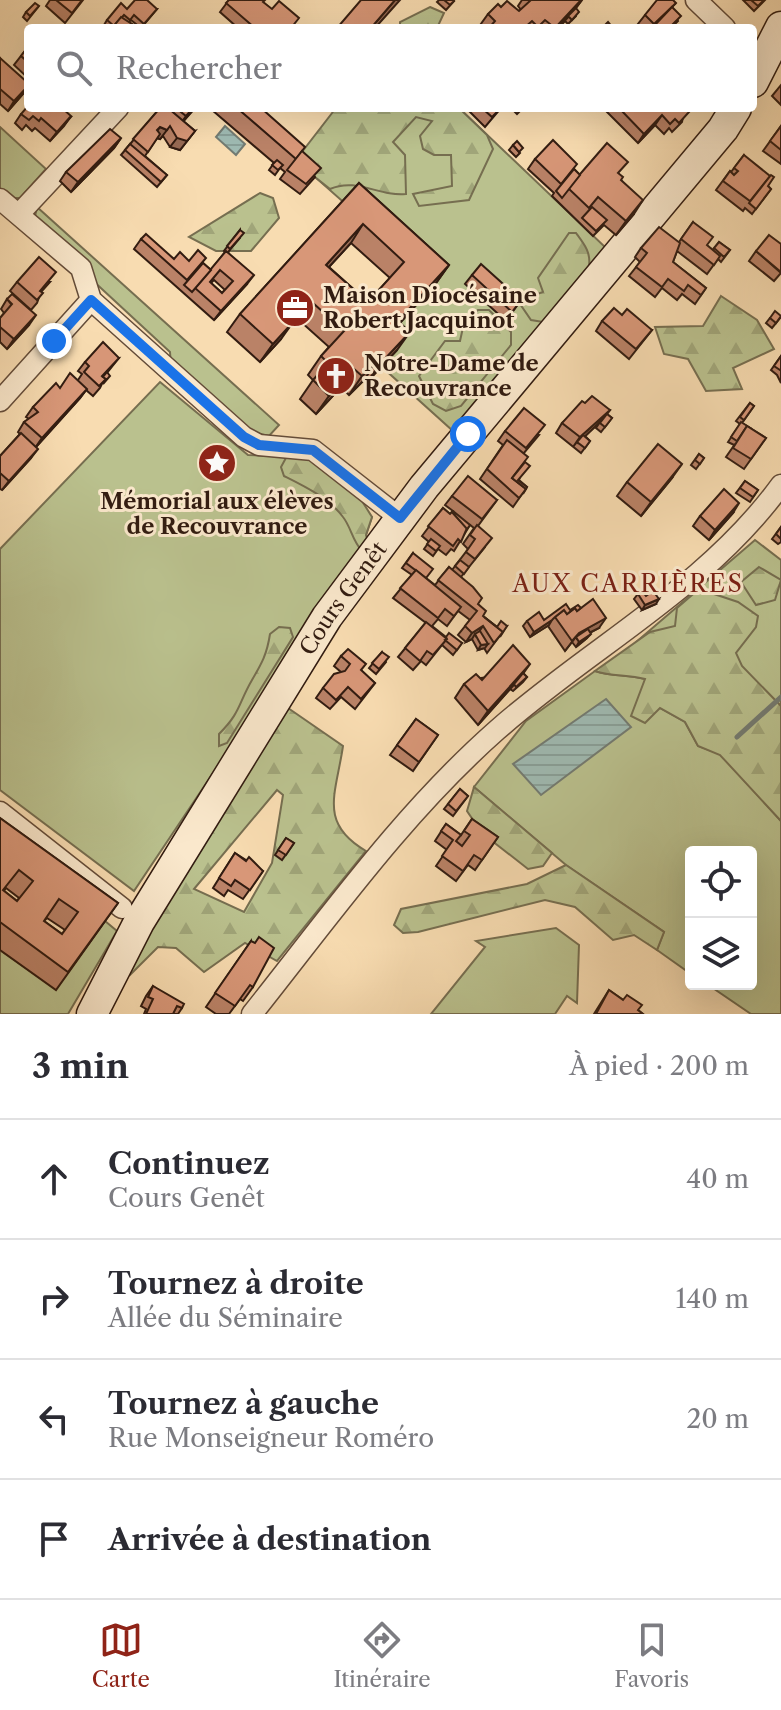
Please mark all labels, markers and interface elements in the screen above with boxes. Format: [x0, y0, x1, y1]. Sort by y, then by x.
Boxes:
search box [24, 24, 757, 112]
icon: search [52, 46, 96, 90]
text: Rechercher [116, 50, 282, 87]
place label: Maison Diocésaine Robert Jacquinot [323, 282, 537, 334]
office icon: Maison Diocésaine Robert Jacquinot [274, 287, 316, 329]
route end [36, 323, 72, 359]
place label: Notre-Dame de Recouvrance [364, 350, 539, 402]
church icon: Notre-Dame de Recouvrance [315, 355, 357, 397]
route start [450, 416, 486, 452]
place icon: Mémorial aux élèves de Recouvrance [196, 442, 238, 484]
place label: Mémorial aux élèves de Recouvrance [100, 488, 334, 540]
street label: Cours Genêt [294, 536, 393, 660]
district label: AUX CARRIÈRES [511, 569, 744, 598]
map controls [685, 846, 757, 990]
button: locate [685, 846, 757, 918]
button: layers [685, 918, 757, 990]
text: 3 min [32, 1045, 129, 1087]
text: À pied · 200 m [569, 1050, 749, 1082]
text: Continuez [108, 1145, 270, 1182]
icon: ahead [32, 1157, 76, 1201]
text: 40 m [686, 1163, 749, 1195]
text: Cours Genêt [108, 1182, 265, 1214]
text: Tournez à droite [108, 1265, 364, 1302]
icon: right [32, 1277, 76, 1321]
text: 140 m [675, 1283, 749, 1315]
text: Allée du Séminaire [108, 1302, 343, 1334]
text: Tournez à gauche [108, 1385, 379, 1422]
icon: left [32, 1397, 76, 1441]
text: 20 m [686, 1403, 749, 1435]
text: Rue Monseigneur Roméro [108, 1422, 434, 1454]
icon: arrive [32, 1517, 76, 1561]
text: Arrivée à destination [108, 1521, 431, 1558]
tab: Carte [92, 1618, 150, 1693]
tab: Itinéraire [333, 1618, 431, 1693]
tab: Favoris [614, 1618, 689, 1693]

